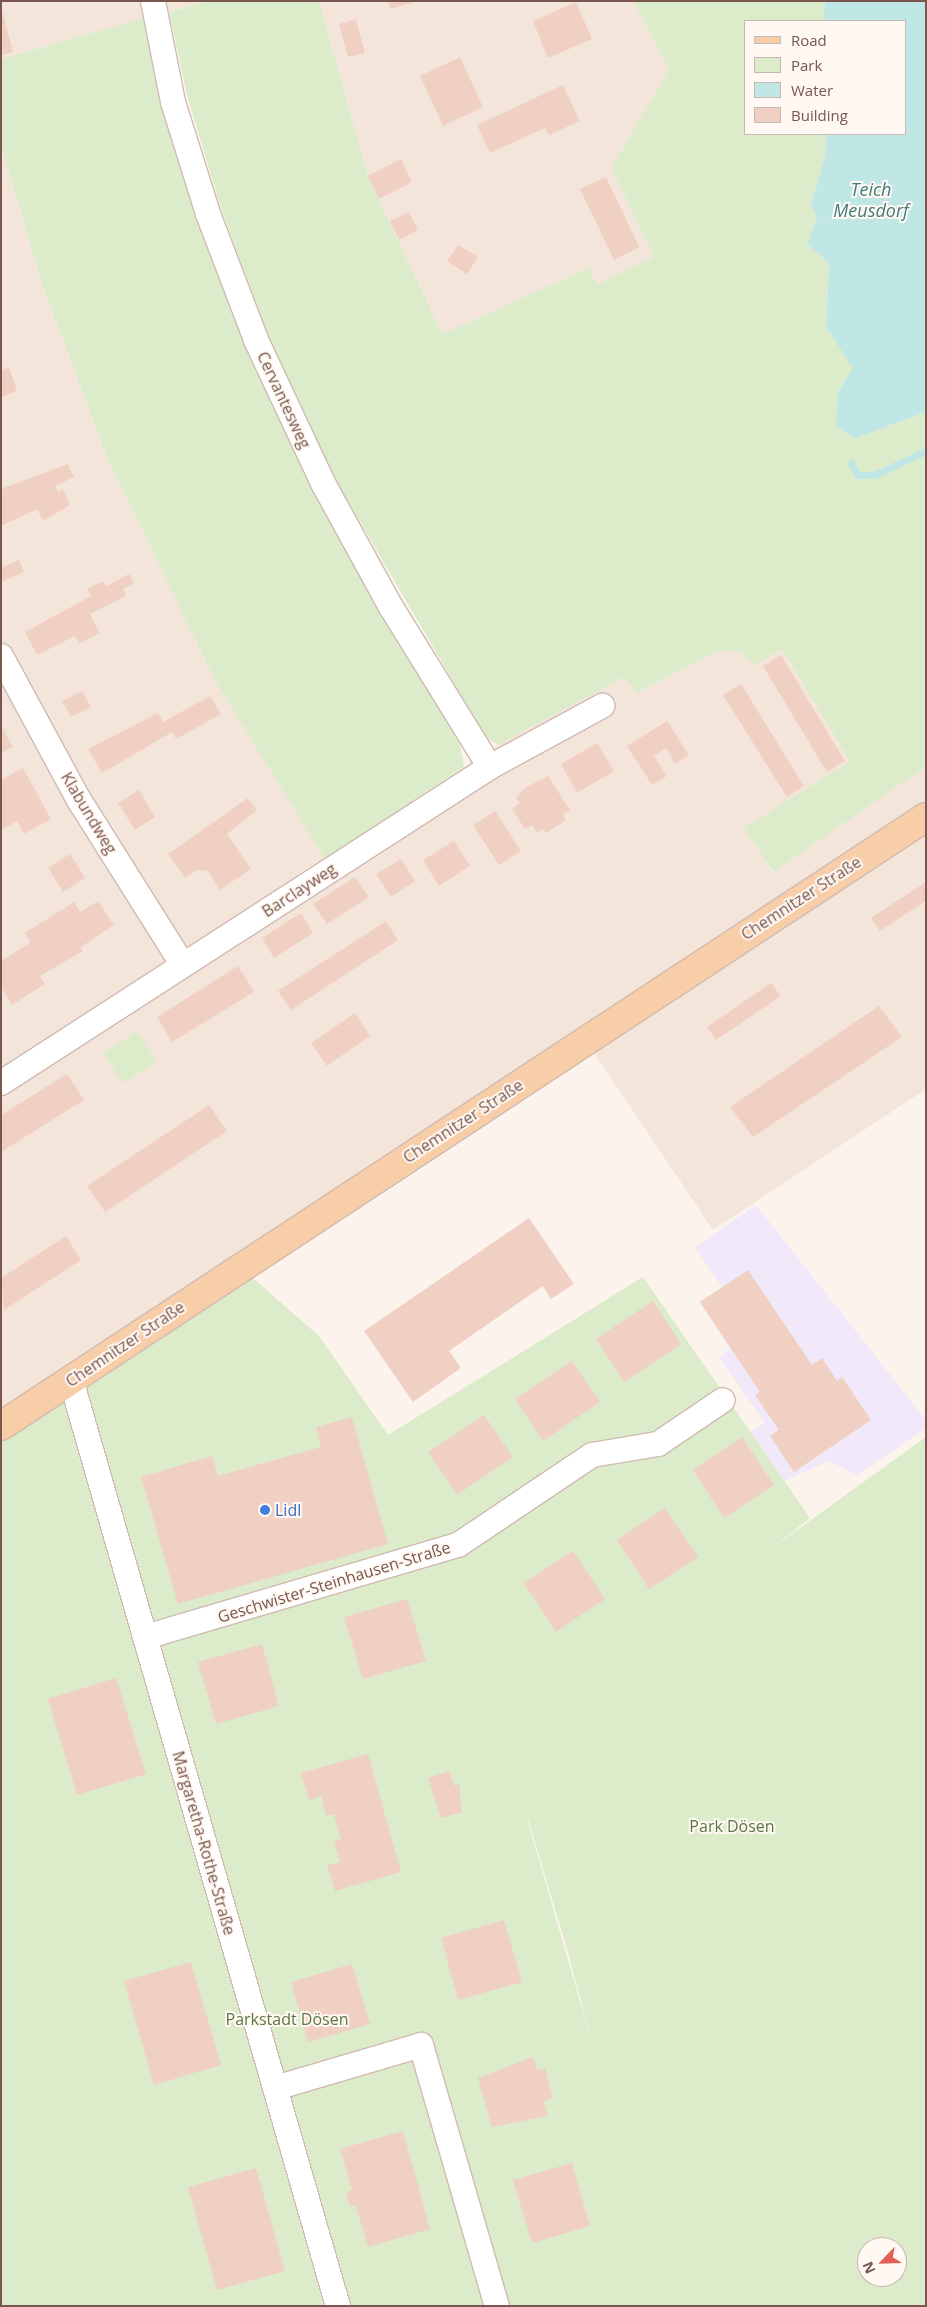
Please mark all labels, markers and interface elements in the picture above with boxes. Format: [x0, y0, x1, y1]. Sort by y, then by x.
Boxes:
legend [744, 20, 907, 135]
text: Road [791, 30, 827, 50]
text: Park [791, 55, 822, 75]
text: Water [791, 80, 833, 100]
text: Building [791, 105, 848, 125]
water label: Teich Meusdorf [833, 179, 909, 222]
street label: Cervantesweg [253, 349, 315, 451]
street label: Klabundweg [57, 769, 121, 857]
street label: Chemnitzer Straße [737, 852, 865, 944]
street label: Barclayweg [258, 859, 340, 921]
street label: Chemnitzer Straße [399, 1075, 527, 1167]
street label: Chemnitzer Straße [62, 1297, 188, 1391]
place label: Lidl [275, 1500, 301, 1520]
marker: Lidl [259, 1504, 271, 1516]
street label: Geschwister-Steinhausen-Straße [215, 1537, 453, 1627]
street label: Margaretha-Rothe-Straße [169, 1749, 239, 1937]
park label: Park Dösen [689, 1816, 775, 1836]
park label: Parkstadt Dösen [226, 2009, 348, 2029]
north arrow [857, 2237, 907, 2287]
text: N [858, 2259, 880, 2277]

